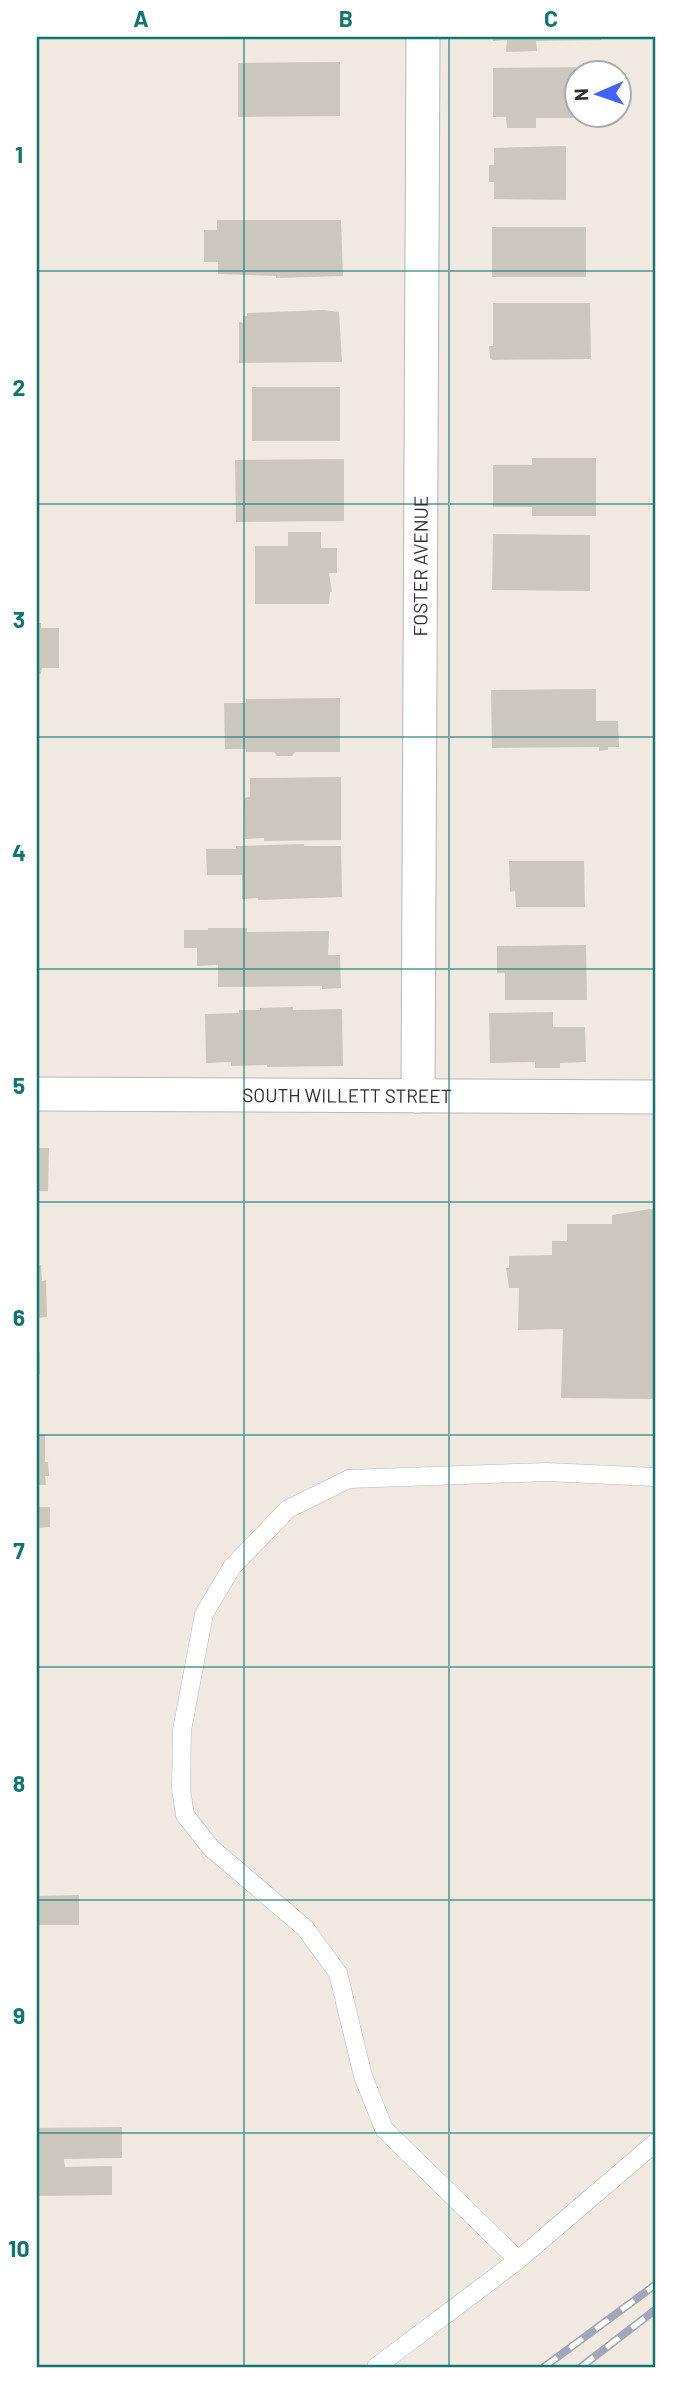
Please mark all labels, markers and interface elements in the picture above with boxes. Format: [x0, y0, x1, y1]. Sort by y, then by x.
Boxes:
text: A [133, 4, 149, 32]
text: B [339, 4, 353, 32]
text: C [544, 4, 558, 32]
north arrow [562, 60, 632, 130]
text: N [569, 88, 592, 101]
text: 1 [15, 140, 23, 168]
text: 2 [13, 373, 25, 401]
street label: FOSTER AVENUE [408, 496, 432, 636]
text: 3 [13, 605, 25, 633]
text: 4 [12, 838, 26, 866]
text: 5 [13, 1071, 25, 1099]
street label: SOUTH WILLETT STREET [242, 1083, 452, 1107]
text: 6 [13, 1303, 25, 1331]
text: 7 [13, 1536, 25, 1564]
text: 8 [13, 1769, 25, 1797]
text: 9 [13, 2001, 25, 2029]
text: 10 [8, 2234, 30, 2262]

